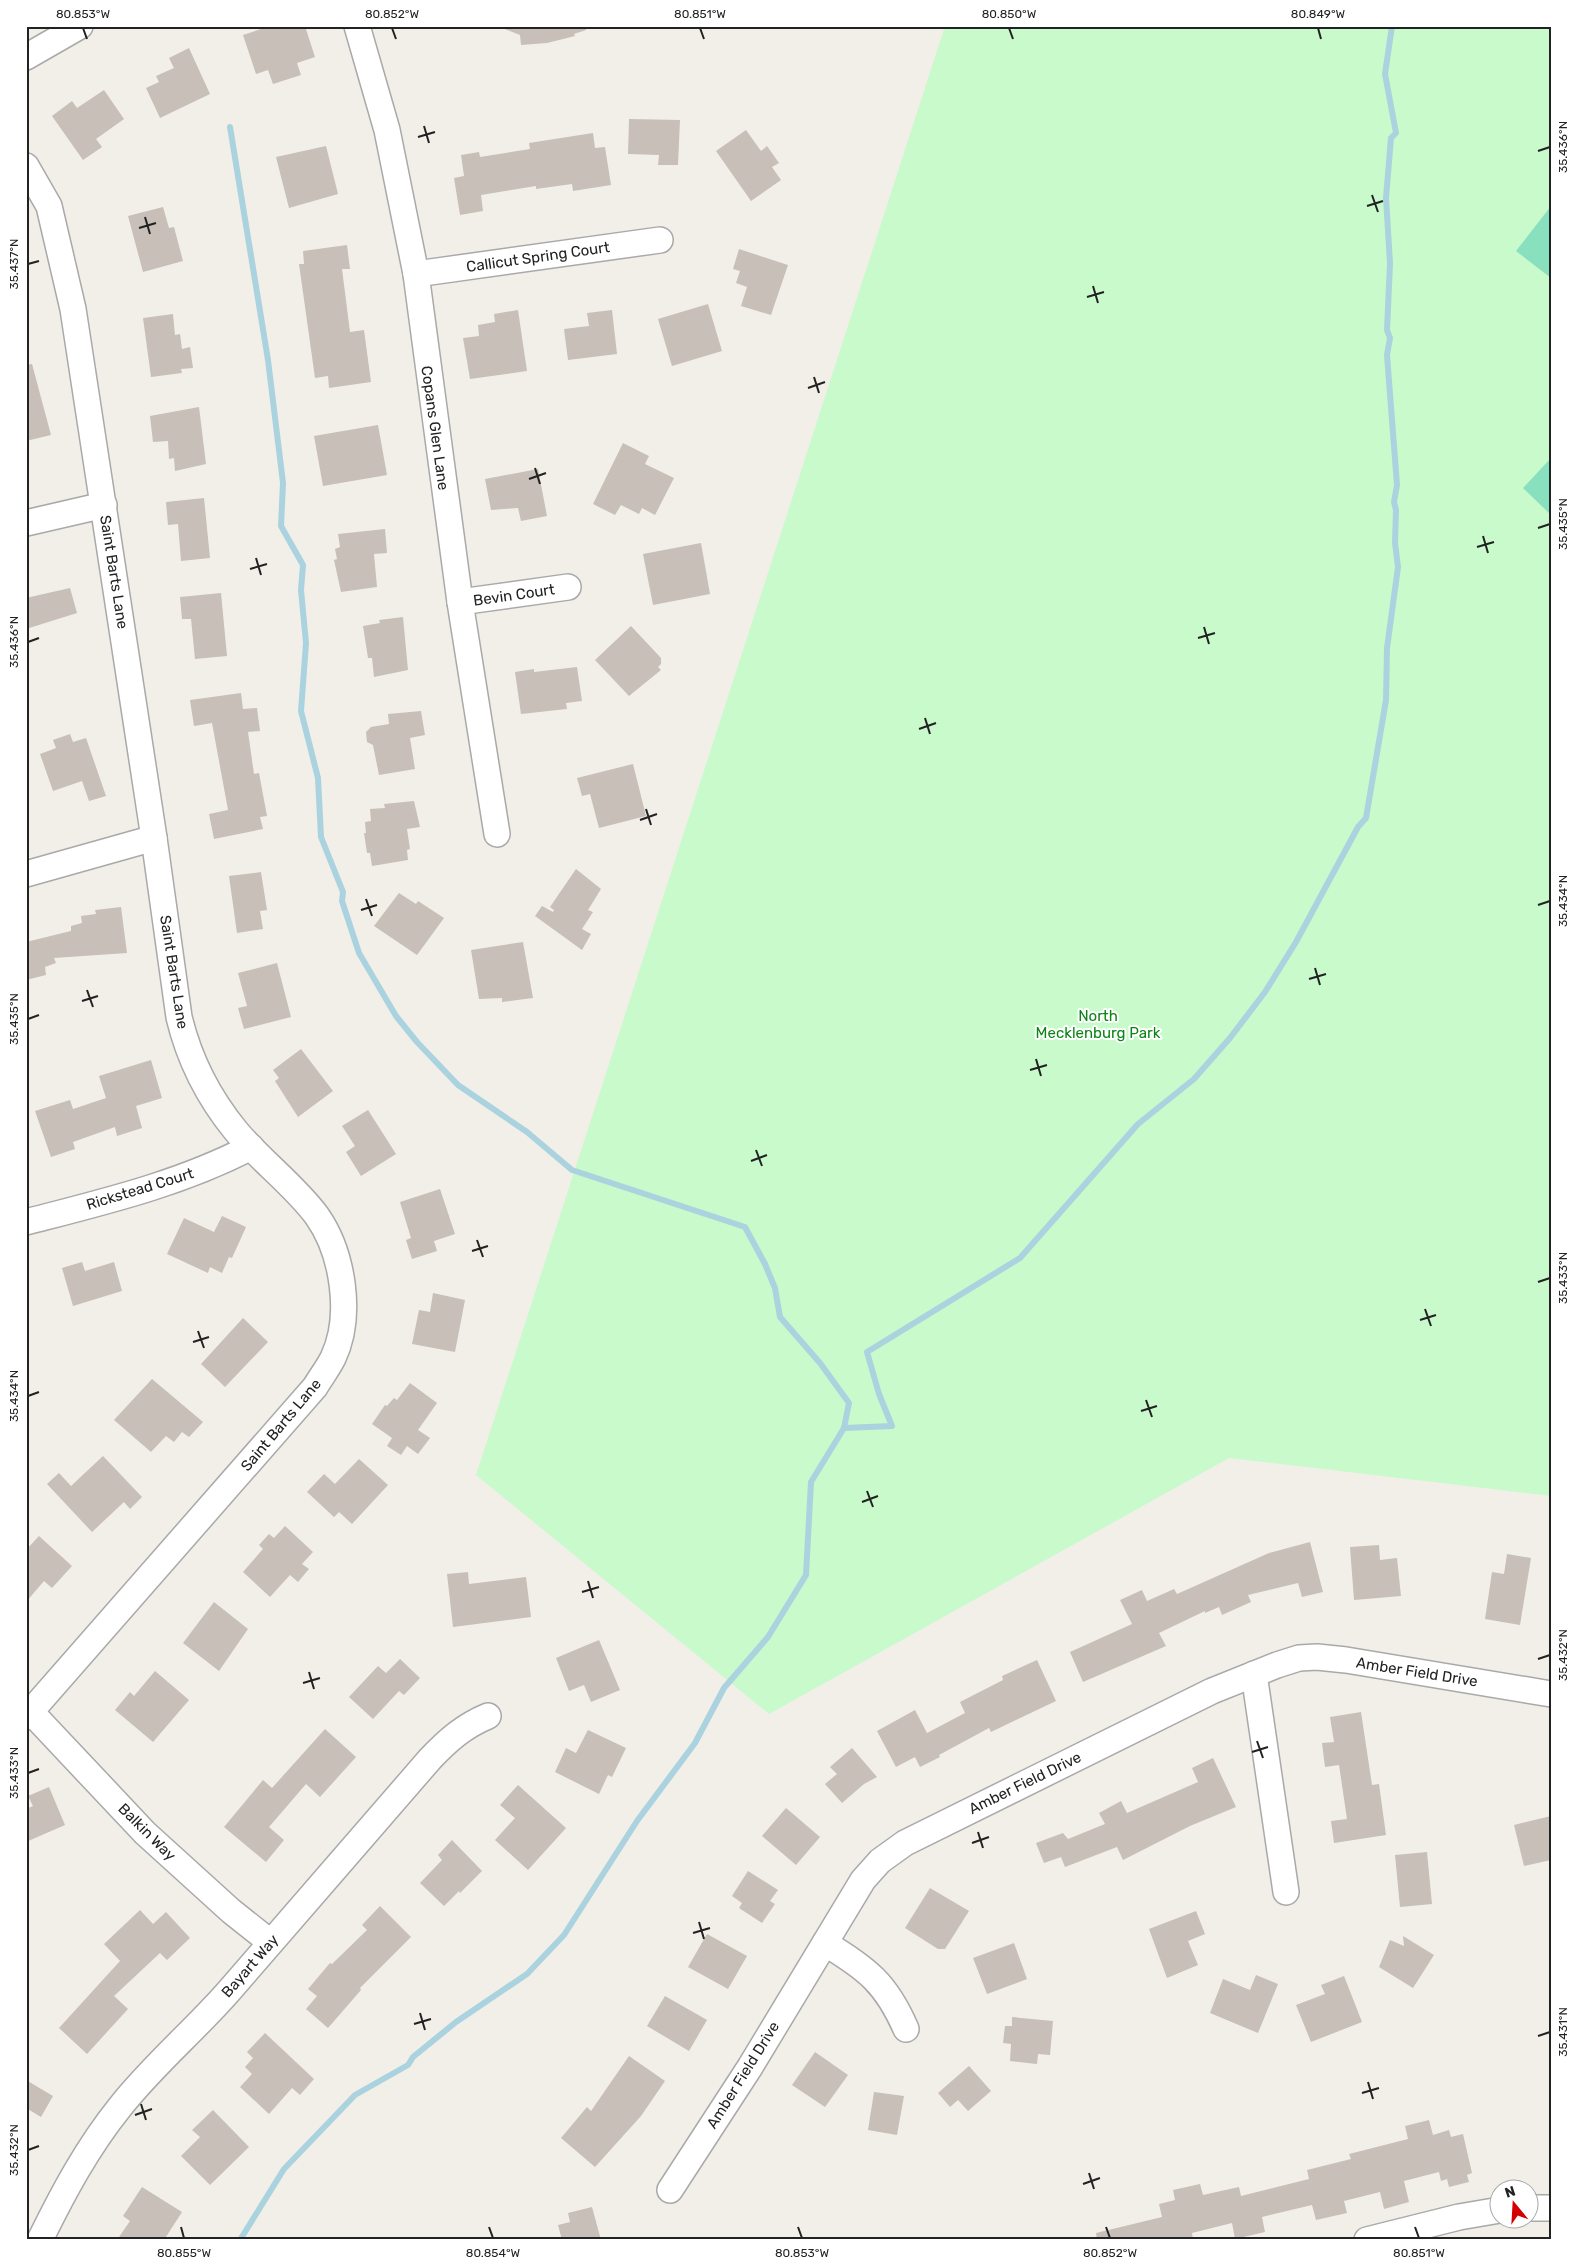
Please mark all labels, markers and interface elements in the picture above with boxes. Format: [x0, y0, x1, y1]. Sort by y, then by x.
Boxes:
text: 80.853°W [56, 7, 110, 21]
text: 80.852°W [365, 7, 419, 21]
text: 80.851°W [674, 7, 726, 21]
text: 80.850°W [982, 7, 1037, 21]
text: 80.849°W [1291, 7, 1346, 21]
text: 35.436°N [1556, 121, 1570, 173]
street label: Callicut Spring Court [465, 238, 611, 276]
text: 35.437°N [7, 239, 21, 289]
street label: Copans Glen Lane [417, 365, 453, 491]
text: 35.435°N [1556, 498, 1570, 550]
street label: Saint Barts Lane [96, 514, 132, 630]
street label: Bevin Court [472, 580, 556, 610]
text: 35.436°N [7, 616, 21, 668]
text: 35.434°N [1556, 875, 1570, 927]
street label: Saint Barts Lane [156, 914, 192, 1030]
text: 35.435°N [7, 993, 21, 1045]
park label: North Mecklenburg Park [1036, 1007, 1161, 1042]
street label: Rickstead Court [84, 1164, 196, 1214]
text: 35.433°N [1556, 1252, 1570, 1304]
text: 35.434°N [7, 1370, 21, 1422]
street label: Saint Barts Lane [237, 1375, 325, 1475]
text: 35.432°N [1556, 1629, 1570, 1681]
street label: Amber Field Drive [1355, 1653, 1479, 1691]
text: 35.433°N [7, 1747, 21, 1799]
street label: Amber Field Drive [966, 1748, 1084, 1818]
street label: Balkin Way [115, 1800, 179, 1864]
street label: Bayart Way [218, 1931, 282, 2001]
text: 35.431°N [1556, 2007, 1570, 2057]
street label: Amber Field Drive [703, 2018, 783, 2132]
text: 35.432°N [7, 2124, 21, 2176]
north arrow [1490, 2178, 1540, 2228]
text: N [1503, 2182, 1518, 2202]
text: 80.855°W [157, 2246, 211, 2260]
text: 80.854°W [466, 2246, 521, 2260]
text: 80.853°W [775, 2246, 829, 2260]
text: 80.852°W [1083, 2246, 1137, 2260]
text: 80.851°W [1393, 2246, 1445, 2260]

